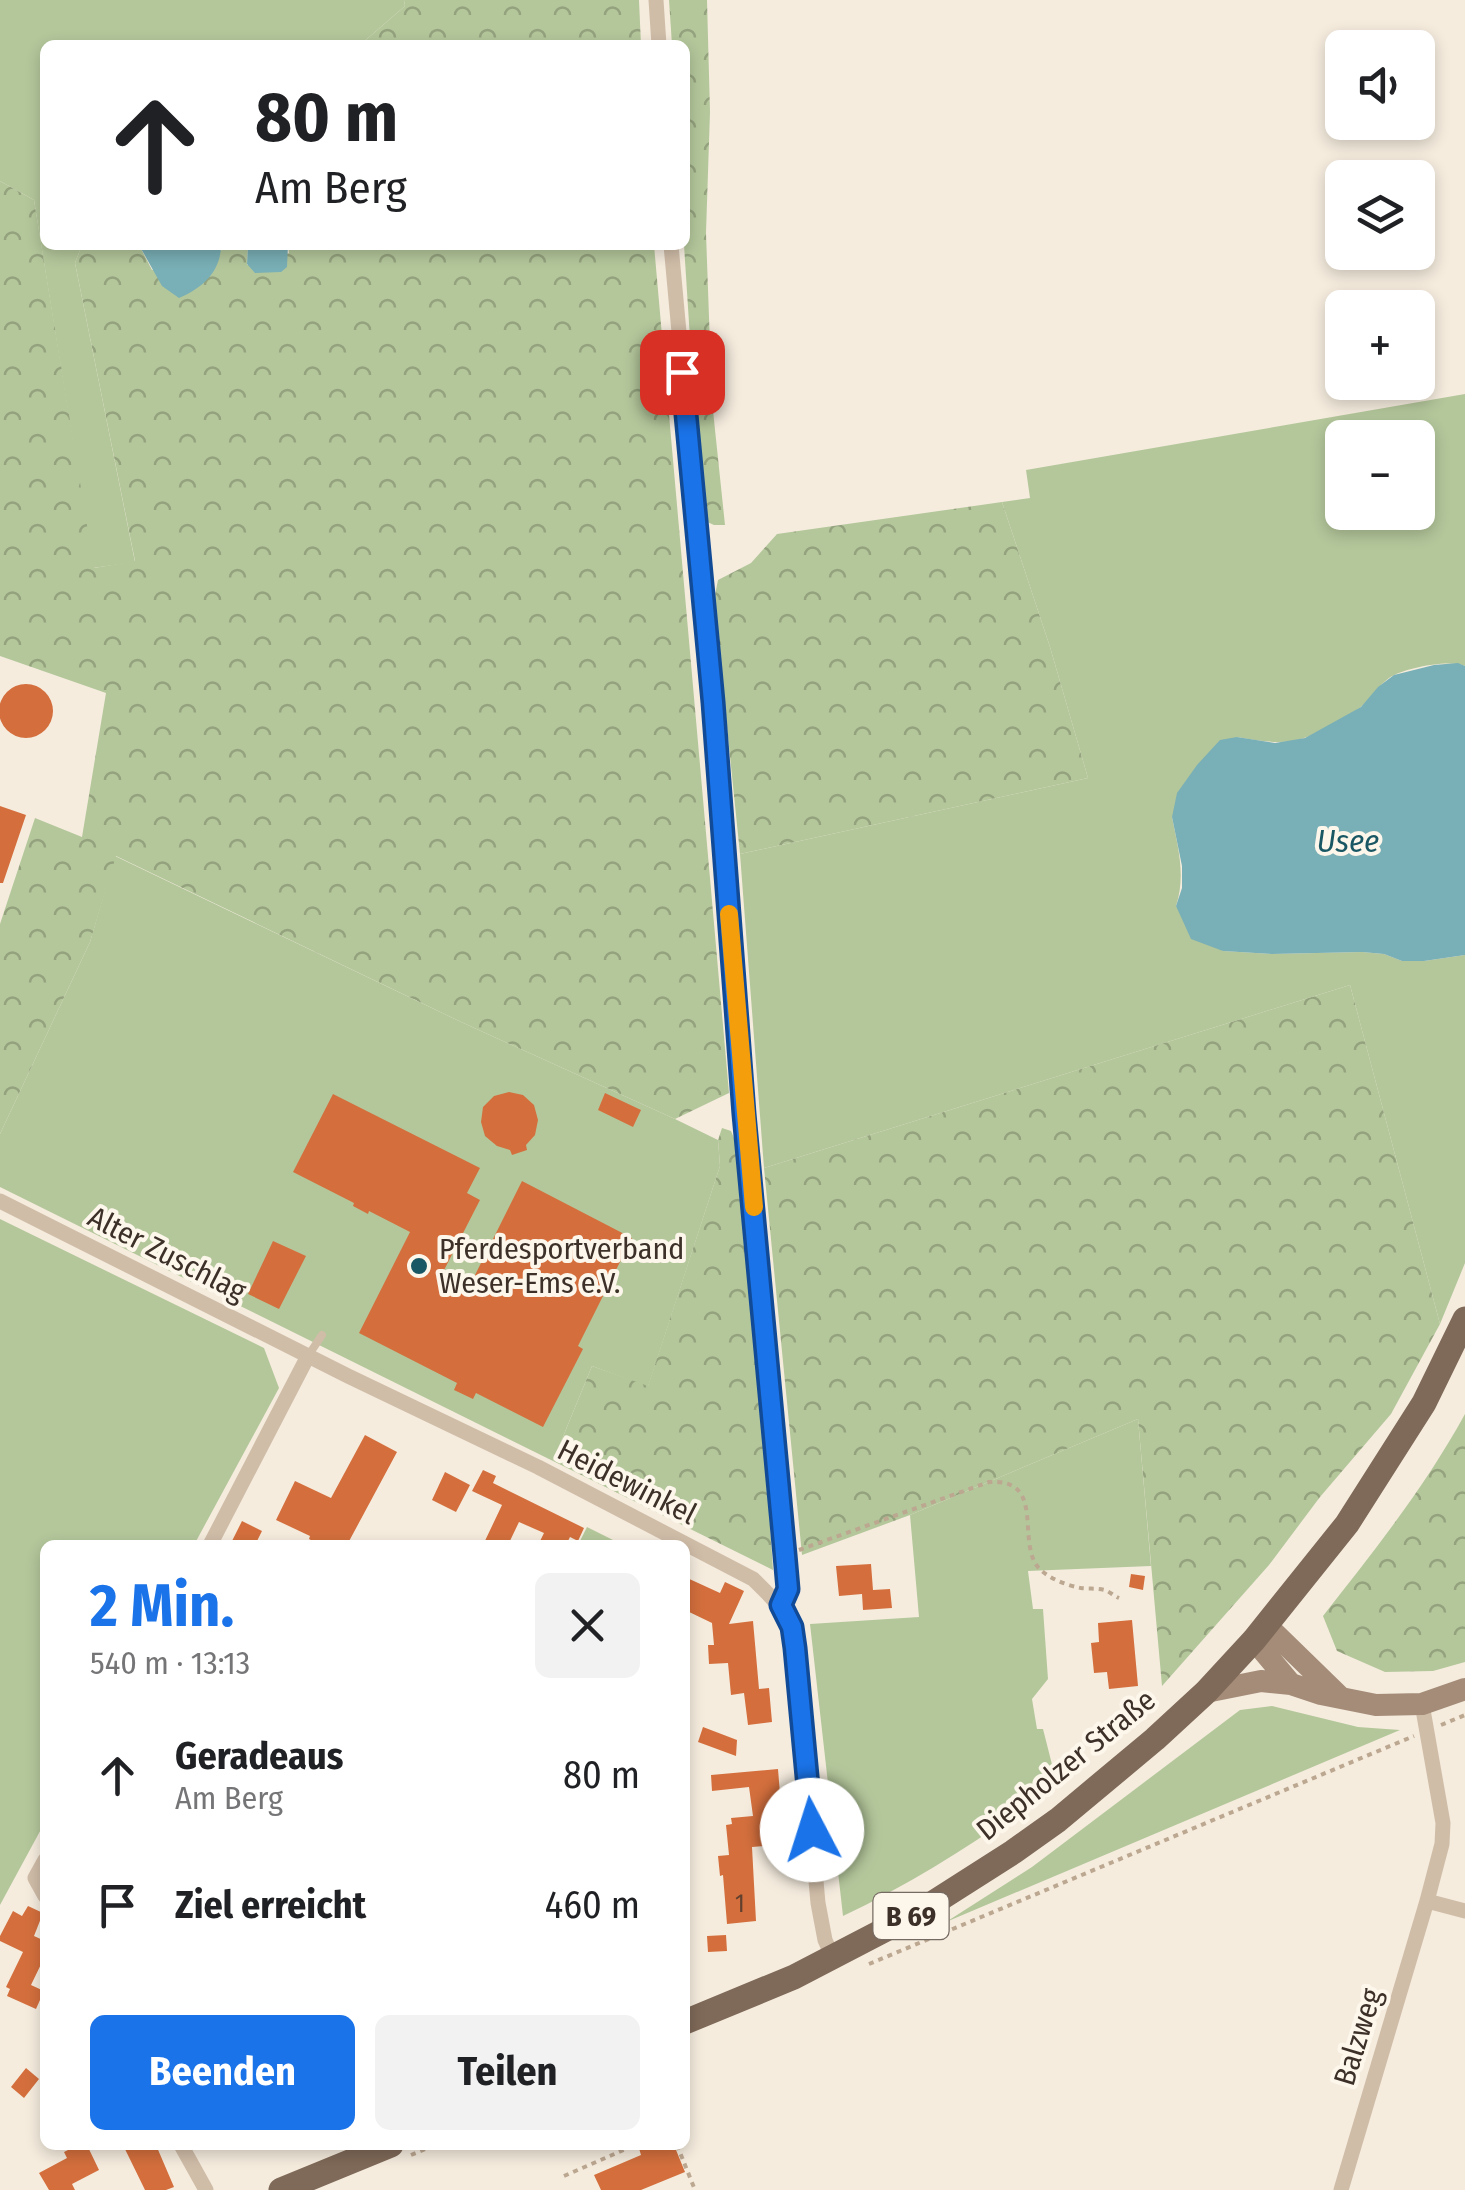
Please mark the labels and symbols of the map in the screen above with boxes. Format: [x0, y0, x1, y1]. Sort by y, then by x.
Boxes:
pin [640, 330, 725, 415]
water label: Usee [1317, 822, 1379, 860]
street label: Alter Zuschlag [82, 1199, 253, 1310]
place label: Pferdesportverband Weser-Ems e.V. [439, 1231, 684, 1301]
marker: Pferdesportverband Weser-Ems e.V. [408, 1255, 430, 1277]
street label: Heidewinkel [552, 1432, 702, 1532]
street label: Diepholzer Straße [969, 1682, 1163, 1848]
position arrow [760, 1778, 864, 1882]
house number: 1 [735, 1889, 745, 1919]
road number: B 69 [874, 1893, 948, 1939]
street label: Balzweg [1326, 1983, 1390, 2090]

